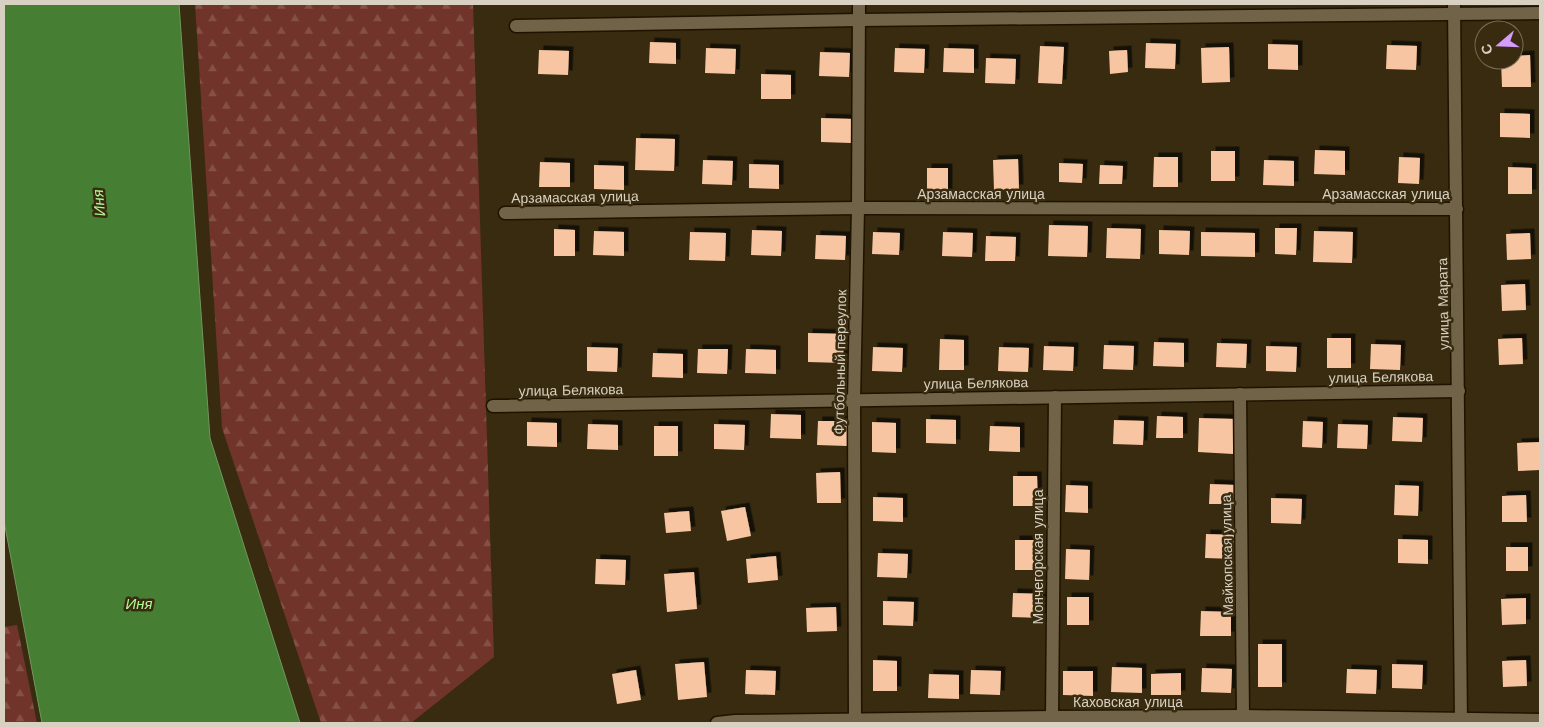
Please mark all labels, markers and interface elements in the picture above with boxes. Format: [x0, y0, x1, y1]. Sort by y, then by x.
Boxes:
north arrow [1474, 20, 1524, 70]
text: С [1477, 42, 1496, 57]
street label: Арзамасская улица [917, 186, 1045, 202]
street label: Арзамасская улица [1322, 186, 1450, 202]
street label: Арзамасская улица [511, 188, 639, 206]
water label: Иня [89, 189, 109, 217]
street label: улица Марата [1434, 258, 1452, 350]
street label: Футбольный переулок [831, 288, 849, 435]
street label: улица Белякова [1329, 368, 1434, 386]
street label: улица Белякова [924, 374, 1029, 392]
street label: улица Белякова [519, 381, 624, 399]
street label: Мончегорская улица [1030, 489, 1046, 624]
street label: Майкопская улица [1218, 494, 1236, 616]
water label: Иня [126, 595, 153, 613]
street label: Каховская улица [1073, 694, 1183, 710]

